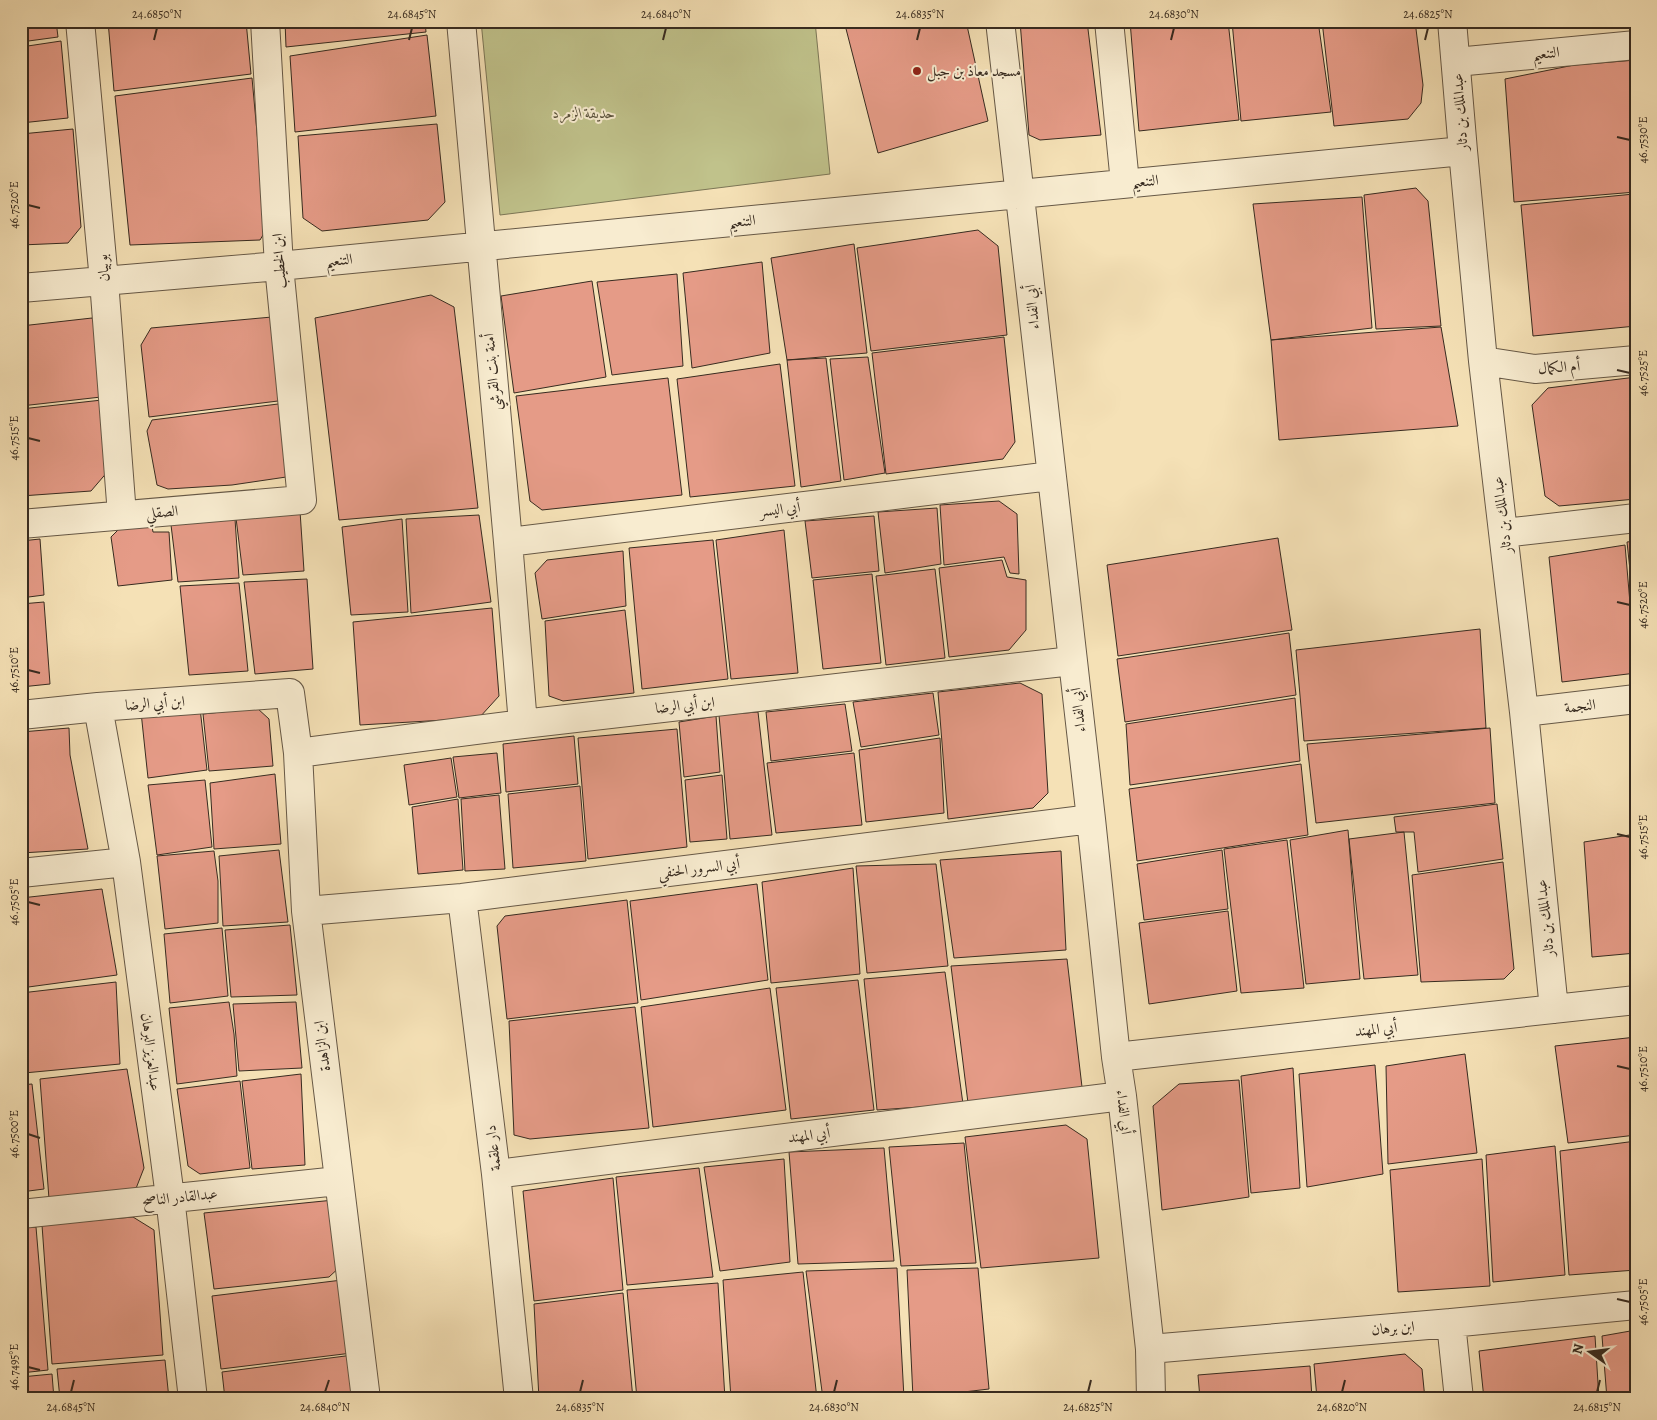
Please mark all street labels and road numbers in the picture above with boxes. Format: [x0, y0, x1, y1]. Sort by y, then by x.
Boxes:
street label: التنعيم [1532, 42, 1561, 69]
street label: عبدالملك بن دثار [1447, 72, 1473, 154]
street label: التنعيم [1131, 170, 1160, 197]
street label: التنعيم [728, 210, 757, 237]
street label: ابن الخطيب [267, 233, 291, 289]
street label: التنعيم [324, 249, 354, 276]
street label: بوبيان [92, 253, 114, 283]
street label: أبي الفداء [1019, 283, 1046, 331]
street label: أمنة بنت القرشي [478, 332, 509, 412]
street label: أم الكمال [1537, 355, 1582, 381]
street label: عبدالملك بن دثار [1487, 475, 1517, 557]
street label: أبي اليسر [756, 496, 802, 524]
street label: الصقلي [145, 501, 179, 527]
street label: أبي الفداء [1064, 686, 1093, 734]
street label: ابن أبي الرضا [124, 690, 186, 717]
street label: ابن أبي الرضا [654, 691, 716, 720]
street label: النجمة [1563, 694, 1597, 718]
street label: أبي السرور الحنفي [657, 852, 742, 887]
street label: عبدالملك بن دثار [1531, 878, 1559, 960]
street label: عبدالعزيز البرهان [136, 1012, 166, 1092]
street label: أبي المهند [1354, 1016, 1399, 1043]
street label: ابن الزاهدة [309, 1019, 335, 1073]
street label: أبي الفداء [1109, 1088, 1138, 1136]
street label: أبي المهند [786, 1121, 832, 1150]
street label: دار علقمة [480, 1124, 506, 1172]
street label: عبدالقادر الناصح [141, 1183, 219, 1215]
street label: ابن برهان [1371, 1316, 1415, 1340]

